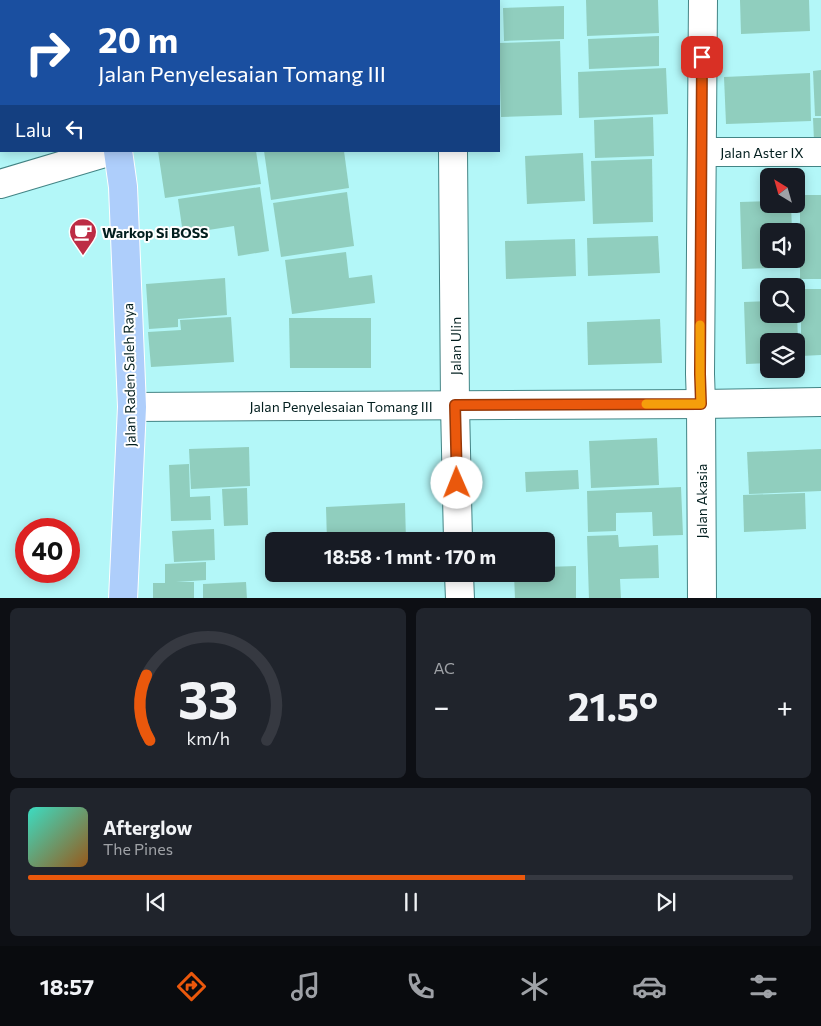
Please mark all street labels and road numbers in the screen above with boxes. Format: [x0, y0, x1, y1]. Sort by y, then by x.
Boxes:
street label: Jalan Aster IX [720, 144, 804, 161]
street label: Jalan Raden Saleh Raya [119, 303, 139, 447]
street label: Jalan Ulin [447, 317, 464, 375]
street label: Jalan Penyelesaian Tomang III [249, 398, 433, 415]
street label: Jalan Akasia [693, 464, 710, 538]

